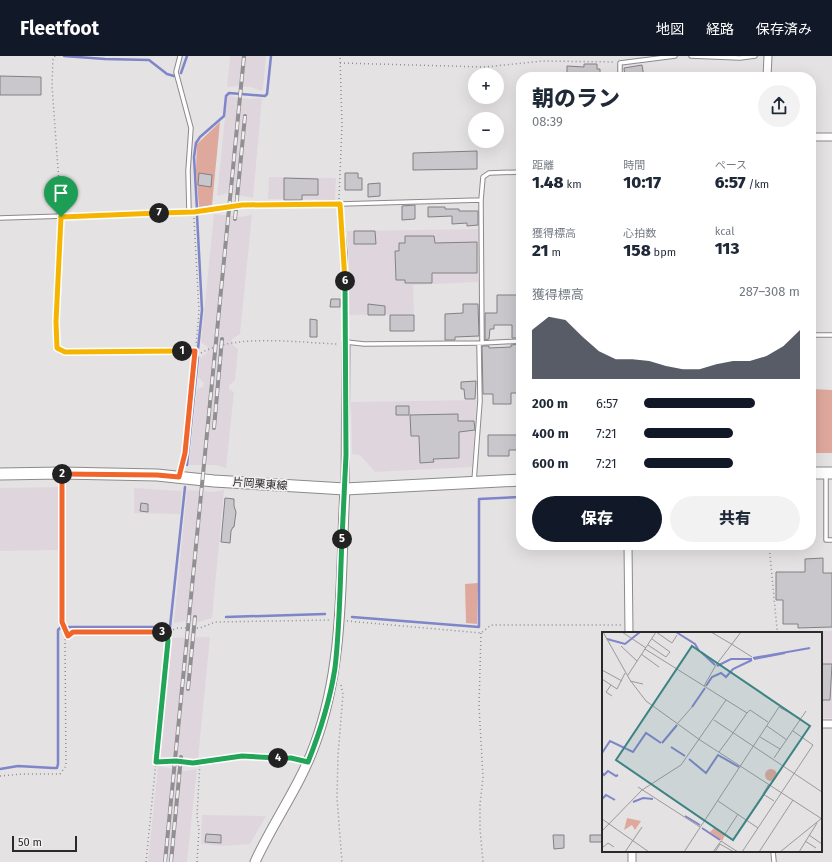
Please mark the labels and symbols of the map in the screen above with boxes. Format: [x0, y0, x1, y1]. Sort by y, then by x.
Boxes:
pin [44, 176, 78, 217]
pin: 7 [149, 203, 169, 223]
pin: 6 [335, 271, 355, 291]
pin: 1 [172, 341, 192, 361]
pin: 2 [52, 464, 72, 484]
street label: 片岡栗東線 [232, 476, 288, 492]
pin: 5 [332, 529, 352, 549]
pin: 3 [152, 622, 172, 642]
inset map [602, 632, 822, 852]
pin: 4 [268, 748, 288, 768]
scale bar [12, 834, 77, 853]

